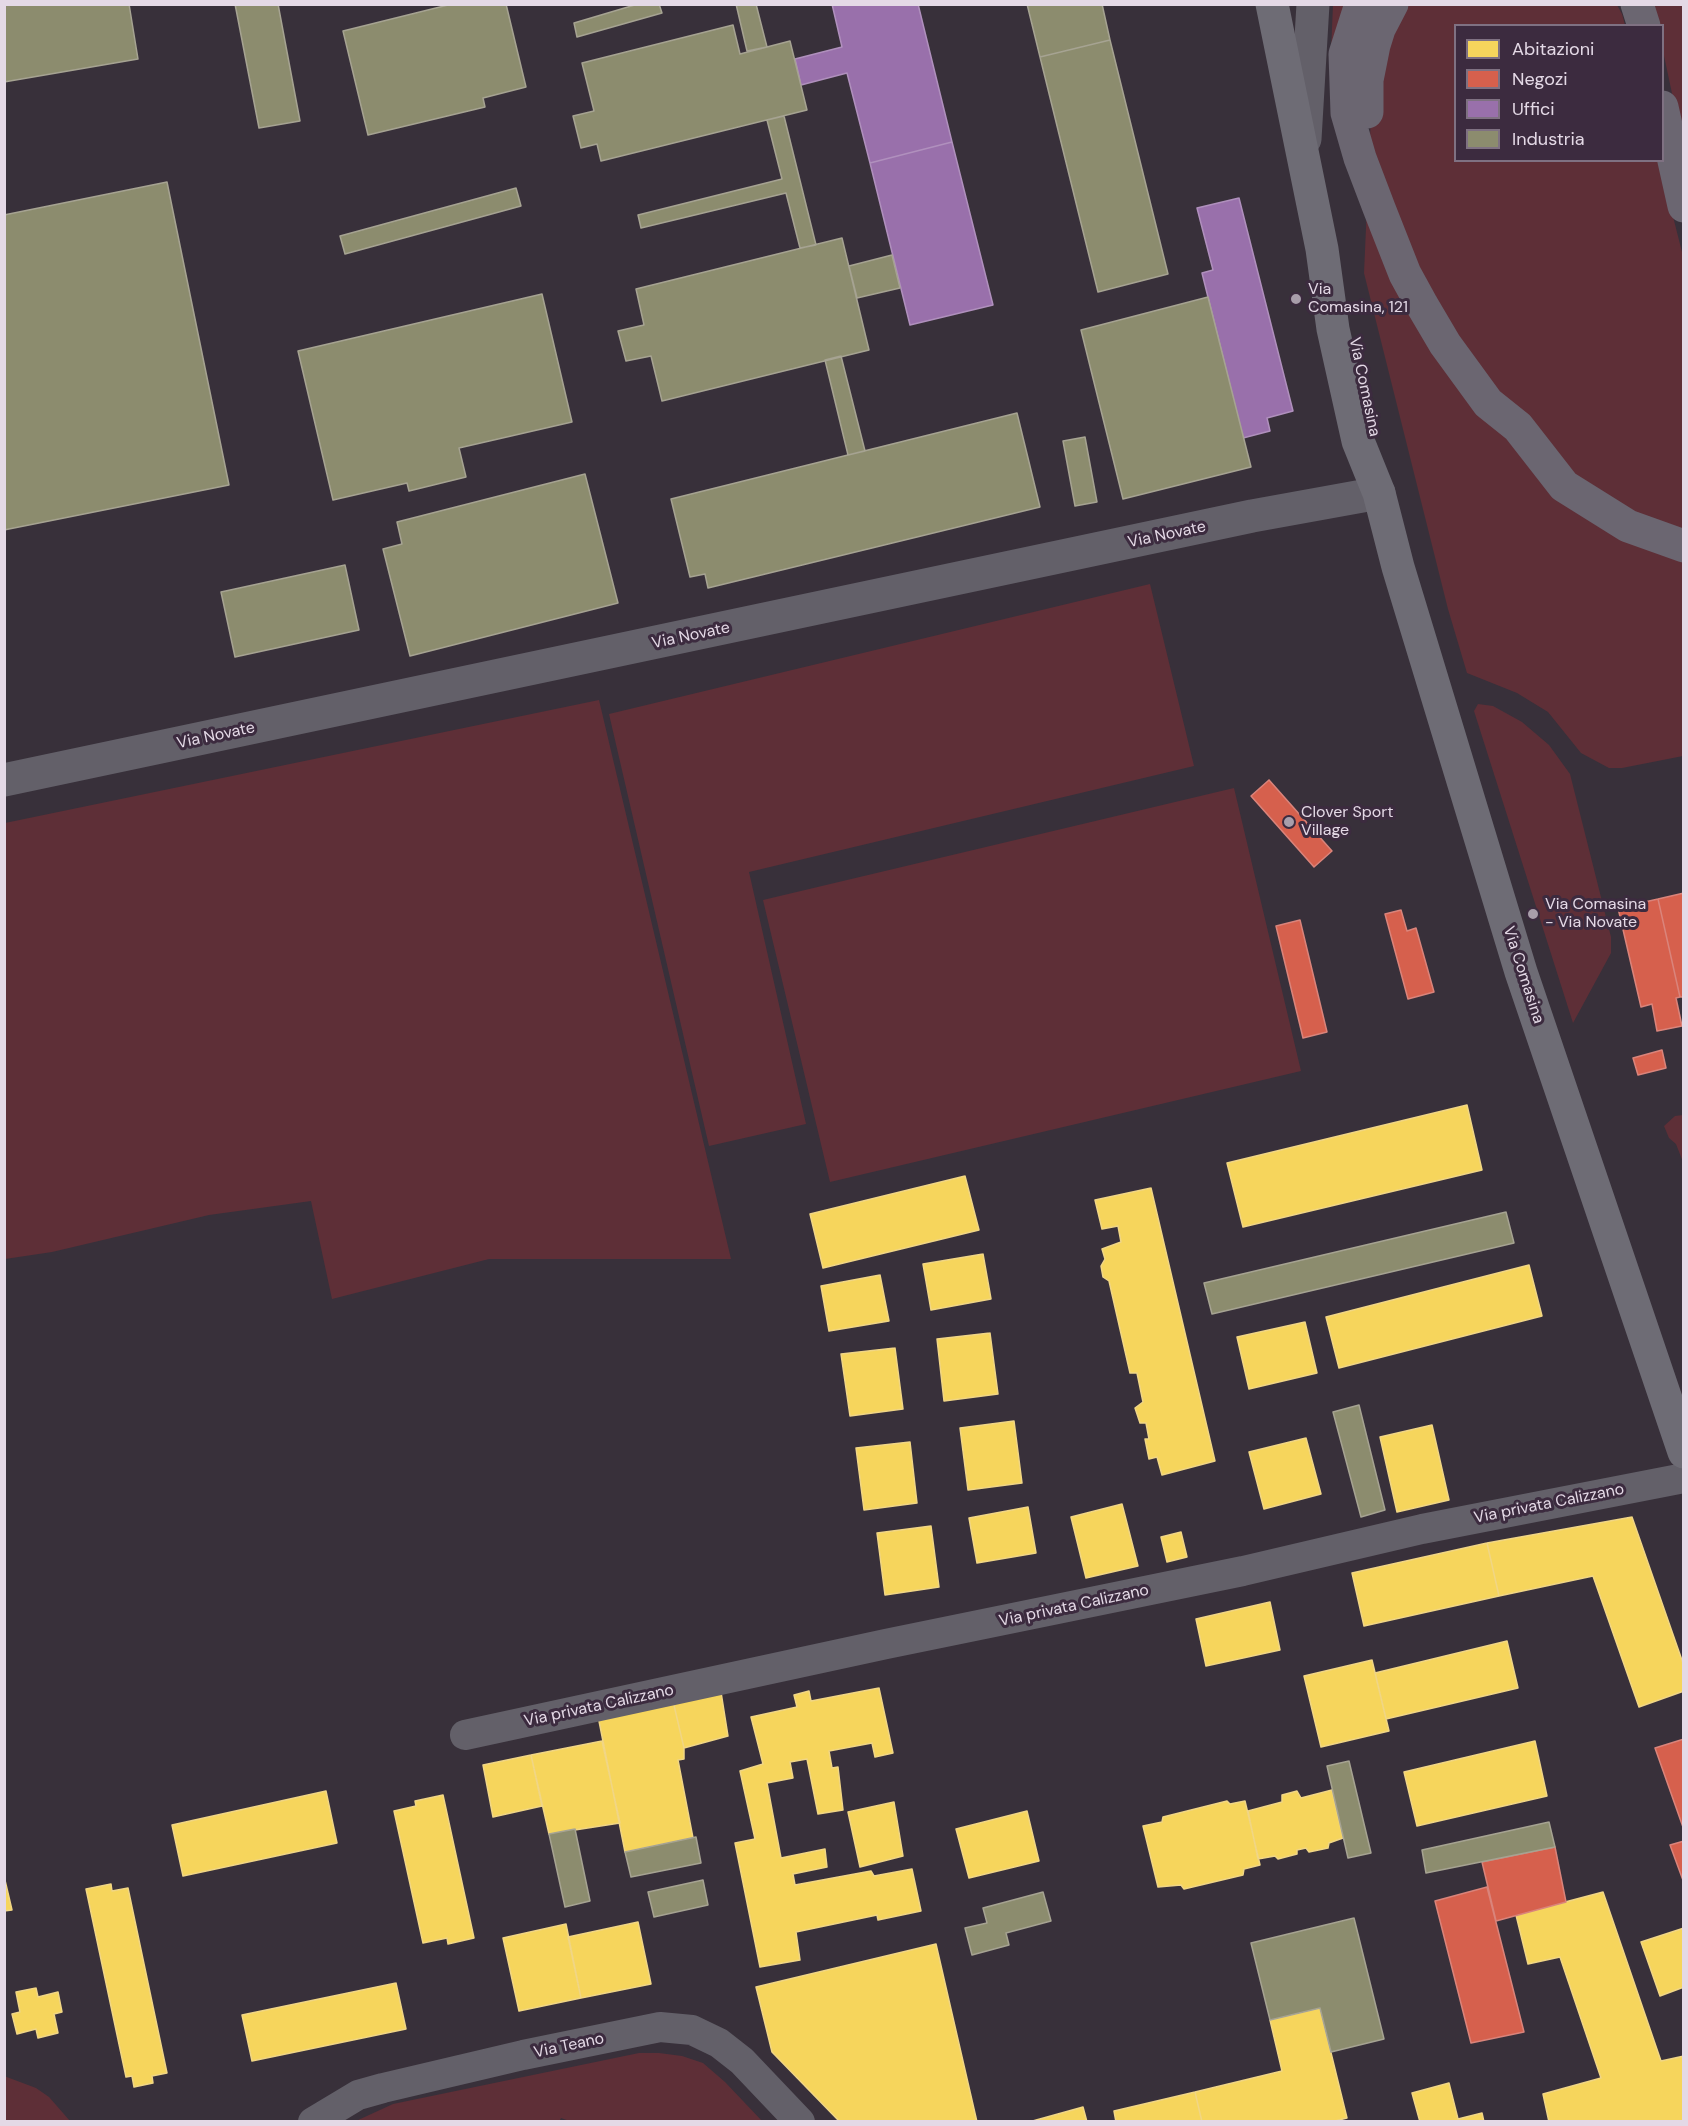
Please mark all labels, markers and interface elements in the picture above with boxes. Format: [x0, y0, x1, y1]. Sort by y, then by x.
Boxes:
legend [1454, 24, 1664, 162]
text: Abitazioni [1512, 37, 1594, 61]
text: Negozi [1512, 67, 1568, 91]
text: Uffici [1512, 97, 1555, 121]
text: Industria [1512, 127, 1585, 151]
place label: Via Comasina, 121 [1308, 280, 1408, 318]
marker: Via Comasina, 121 [1289, 292, 1303, 306]
street label: Via Comasina [1344, 336, 1384, 438]
street label: Via Novate [1126, 517, 1208, 553]
street label: Via Novate [650, 618, 732, 654]
street label: Via Novate [175, 718, 257, 754]
place label: Clover Sport Village [1301, 803, 1393, 841]
marker: Clover Sport Village [1282, 815, 1296, 829]
place label: Via Comasina - Via Novate [1545, 895, 1646, 933]
marker: Via Comasina - Via Novate [1526, 907, 1540, 921]
street label: Via Comasina [1498, 924, 1548, 1026]
street label: Via privata Calizzano [1472, 1480, 1626, 1528]
street label: Via privata Calizzano [997, 1581, 1151, 1631]
street label: Via privata Calizzano [522, 1681, 676, 1731]
street label: Via Teano [532, 2029, 606, 2063]

